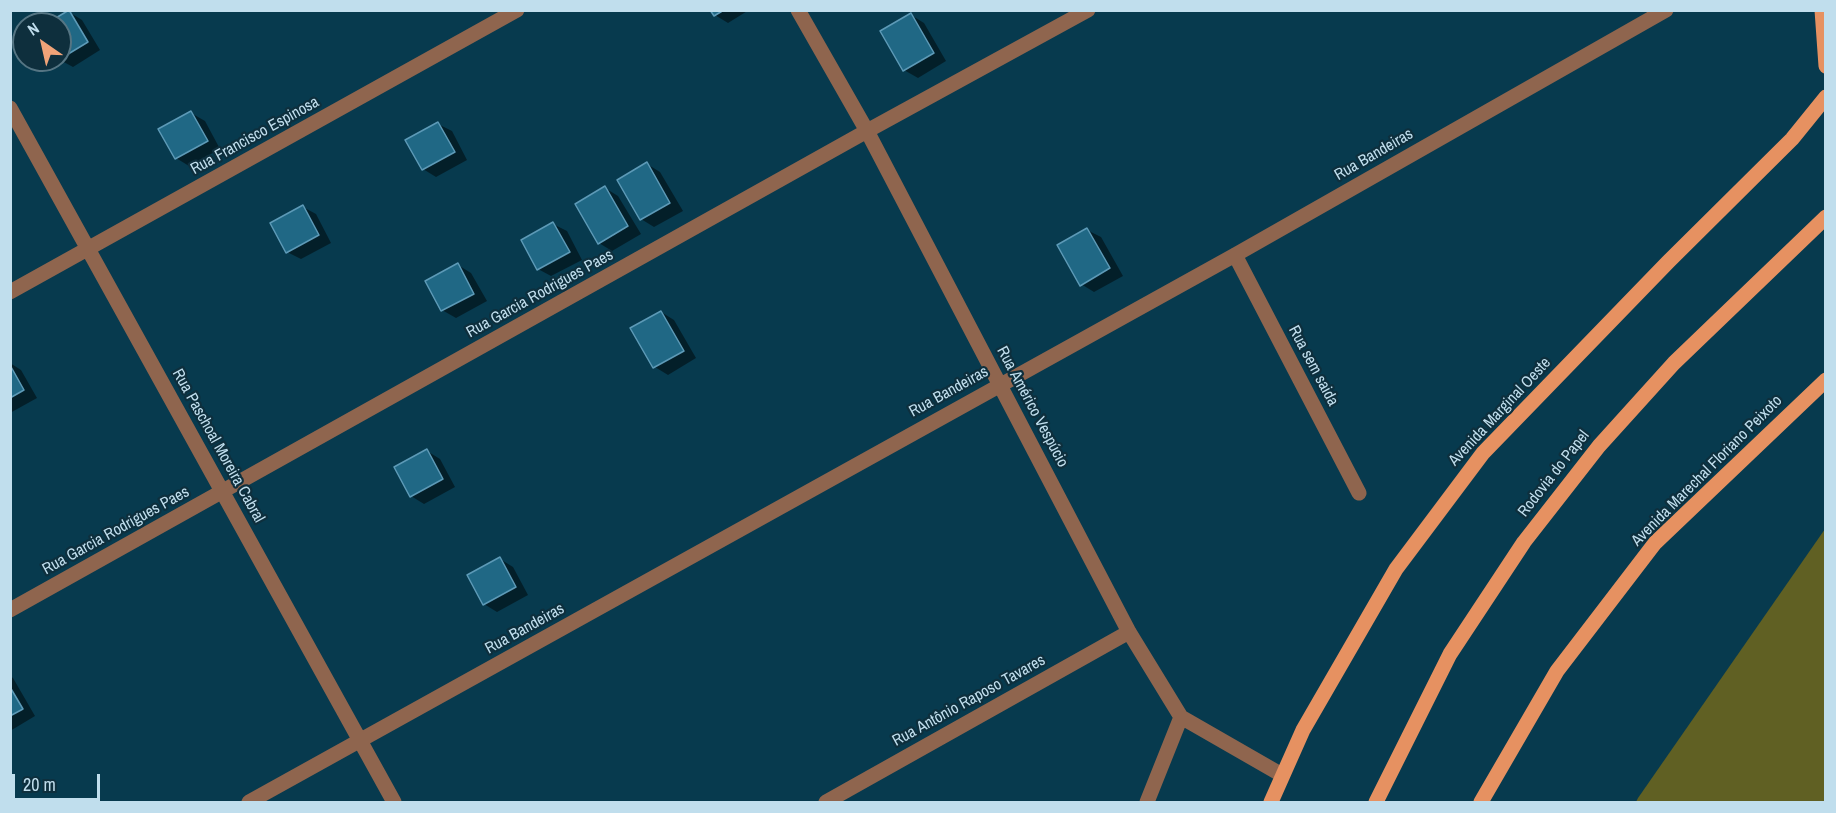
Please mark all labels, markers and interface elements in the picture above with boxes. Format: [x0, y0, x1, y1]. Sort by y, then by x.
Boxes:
north arrow [12, 12, 72, 72]
text: N [23, 17, 43, 41]
street label: Rua Francisco Espinosa [188, 93, 322, 179]
street label: Rua Bandeiras [1331, 125, 1417, 185]
street label: Rua Garcia Rodrigues Paes [463, 246, 617, 342]
street label: Rua sem saida [1284, 323, 1342, 409]
street label: Rua Américo Vespúcio [992, 343, 1072, 471]
street label: Avenida Marginal Oeste [1445, 354, 1555, 470]
street label: Rua Bandeiras [906, 362, 992, 422]
street label: Rua Paschoal Moreira Cabral [168, 366, 268, 526]
street label: Avenida Marechal Floriano Peixoto [1628, 392, 1786, 550]
street label: Rodovia do Papel [1514, 427, 1594, 521]
street label: Rua Garcia Rodrigues Paes [39, 483, 193, 579]
street label: Rua Bandeiras [482, 599, 568, 659]
street label: Rua Antônio Raposo Tavares [889, 651, 1049, 751]
scale bar [15, 762, 104, 800]
text: 20 m [23, 772, 56, 797]

